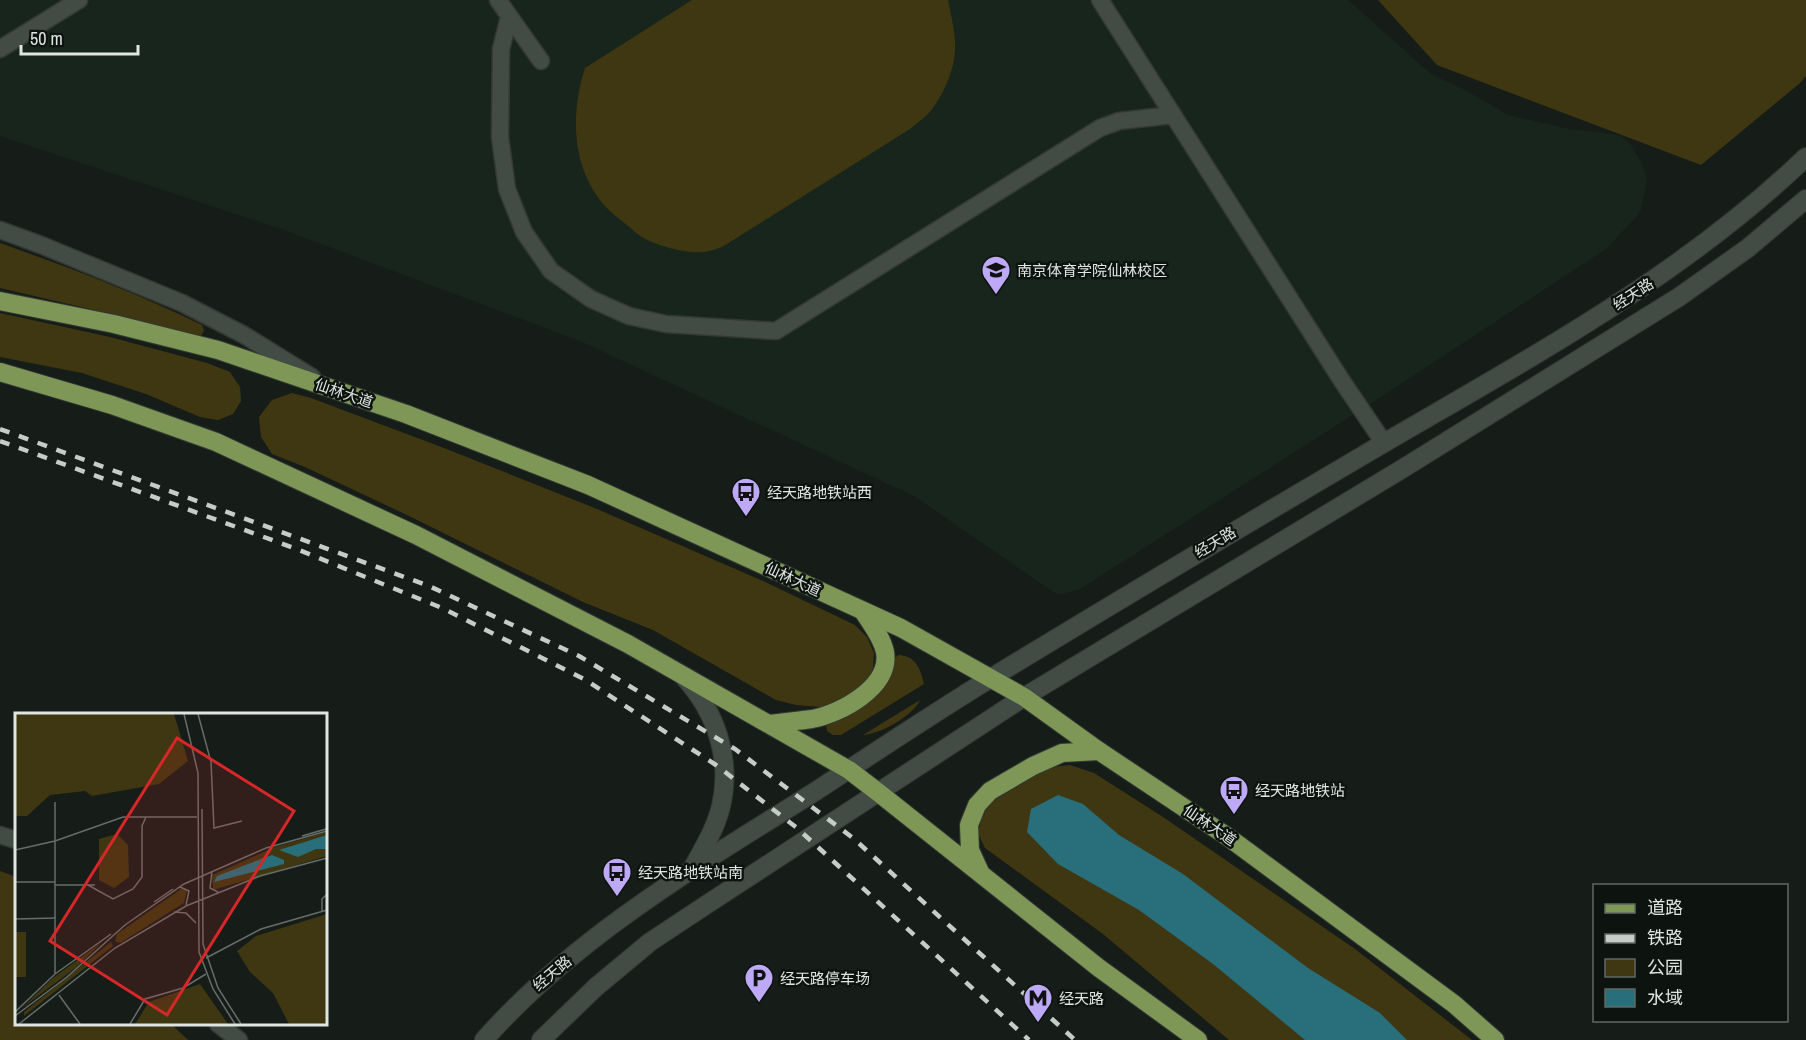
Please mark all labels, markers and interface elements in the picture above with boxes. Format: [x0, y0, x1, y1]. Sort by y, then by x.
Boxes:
scale bar [21, 18, 138, 56]
text: 50 m [30, 26, 63, 51]
school or university icon: 南京体育学院仙林校区 [980, 254, 1012, 296]
place label: 南京体育学院仙林校区 [1017, 260, 1167, 281]
street label: 经天路 [1608, 273, 1658, 315]
street label: 仙林大道 [312, 373, 376, 413]
bus stop icon: 经天路地铁站西 [730, 476, 762, 518]
place label: 经天路地铁站西 [767, 482, 872, 503]
street label: 经天路 [1190, 521, 1240, 563]
street label: 仙林大道 [761, 557, 825, 601]
inset map [15, 713, 327, 1025]
bus stop icon: 经天路地铁站 [1218, 774, 1250, 816]
place label: 经天路地铁站 [1255, 780, 1345, 801]
street label: 仙林大道 [1179, 800, 1241, 850]
bus stop icon: 经天路地铁站南 [601, 856, 633, 898]
place label: 经天路地铁站南 [638, 862, 743, 883]
legend [1593, 884, 1788, 1022]
text: 道路 [1647, 895, 1683, 920]
text: 铁路 [1647, 925, 1683, 950]
street label: 经天路 [528, 950, 576, 996]
text: 公园 [1647, 955, 1683, 980]
parking icon: 经天路停车场 [743, 962, 775, 1004]
place label: 经天路停车场 [780, 968, 870, 989]
metro station icon: 经天路 [1022, 982, 1054, 1024]
text: 水域 [1647, 985, 1683, 1010]
place label: 经天路 [1059, 988, 1104, 1009]

